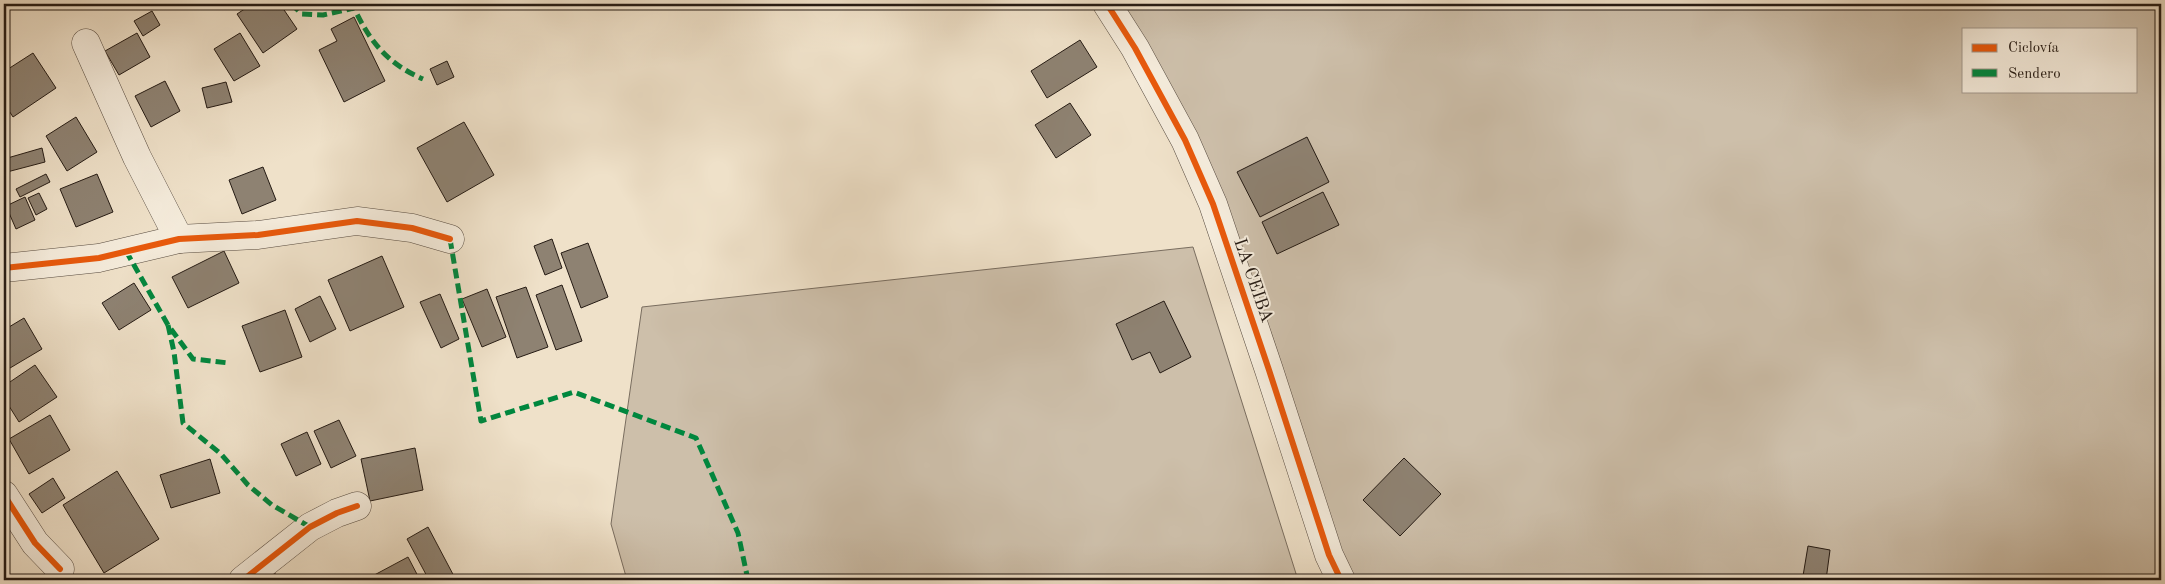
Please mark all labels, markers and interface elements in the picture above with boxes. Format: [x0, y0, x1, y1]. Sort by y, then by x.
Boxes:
legend [1962, 28, 2138, 92]
text: Ciclovía [2008, 41, 2060, 56]
text: Sendero [2008, 67, 2061, 82]
street label: LA CEIBA [1230, 236, 1276, 325]

